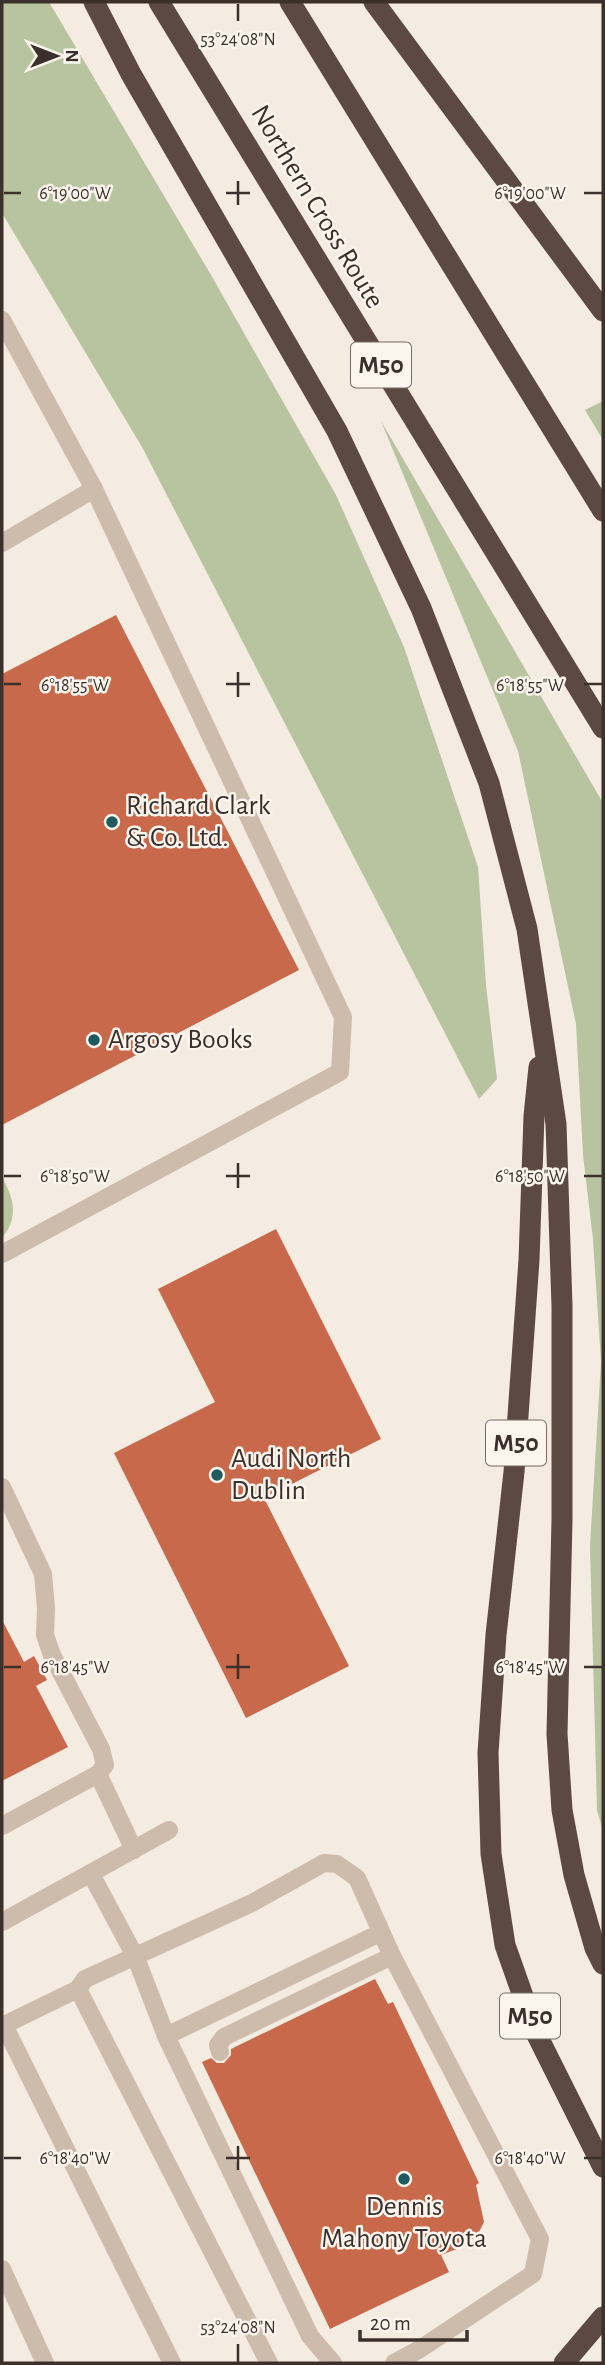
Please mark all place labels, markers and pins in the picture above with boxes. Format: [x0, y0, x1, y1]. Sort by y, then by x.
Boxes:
place label: Richard Clark & Co. Ltd. [126, 792, 271, 852]
marker: Richard Clark & Co. Ltd. [104, 814, 120, 830]
place label: Argosy Books [108, 1026, 253, 1054]
marker: Argosy Books [86, 1032, 102, 1048]
place label: Audi North Dublin [231, 1445, 351, 1505]
marker: Audi North Dublin [209, 1467, 225, 1483]
marker: Dennis Mahony Toyota [396, 2171, 412, 2187]
place label: Dennis Mahony Toyota [321, 2193, 487, 2253]

